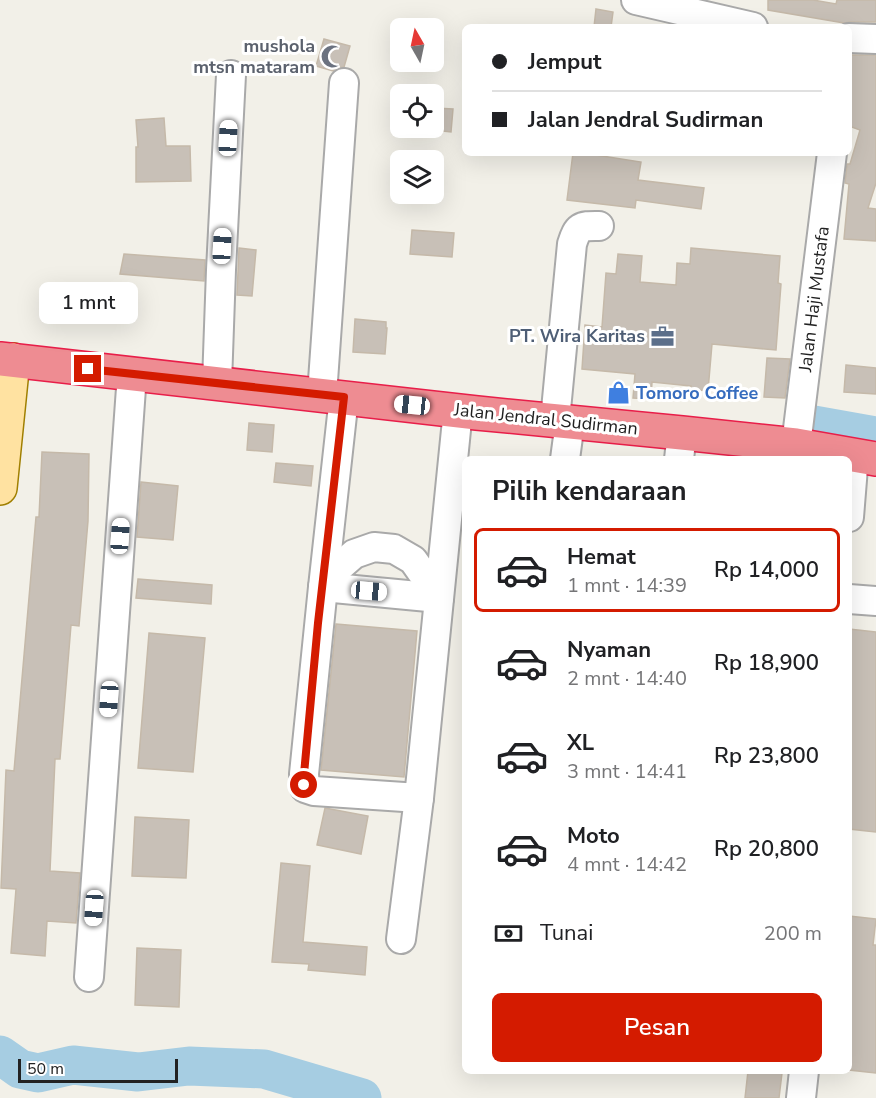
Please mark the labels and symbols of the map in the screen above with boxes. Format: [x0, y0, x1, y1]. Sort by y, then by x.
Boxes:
north arrow [390, 18, 444, 72]
place label: mushola mtsn mataram [193, 34, 315, 79]
mosque icon: mushola mtsn mataram [320, 43, 346, 69]
car [218, 120, 238, 156]
street label: Jalan Haji Mustafa [793, 225, 835, 374]
car [212, 228, 232, 264]
callout: 1 mnt [38, 282, 138, 324]
office icon: PT. Wira Karitas [650, 323, 676, 349]
place label: PT. Wira Karitas [509, 324, 645, 348]
route end [74, 355, 101, 382]
shop icon: Tomoro Coffee [605, 380, 631, 406]
place label: Tomoro Coffee [636, 381, 759, 405]
car [393, 394, 431, 416]
street label: Jalan Jendral Sudirman [452, 397, 639, 441]
car [110, 517, 130, 555]
car [350, 580, 388, 602]
car [99, 680, 119, 718]
route start [290, 771, 317, 798]
car [84, 889, 104, 927]
scale bar [18, 1056, 178, 1084]

